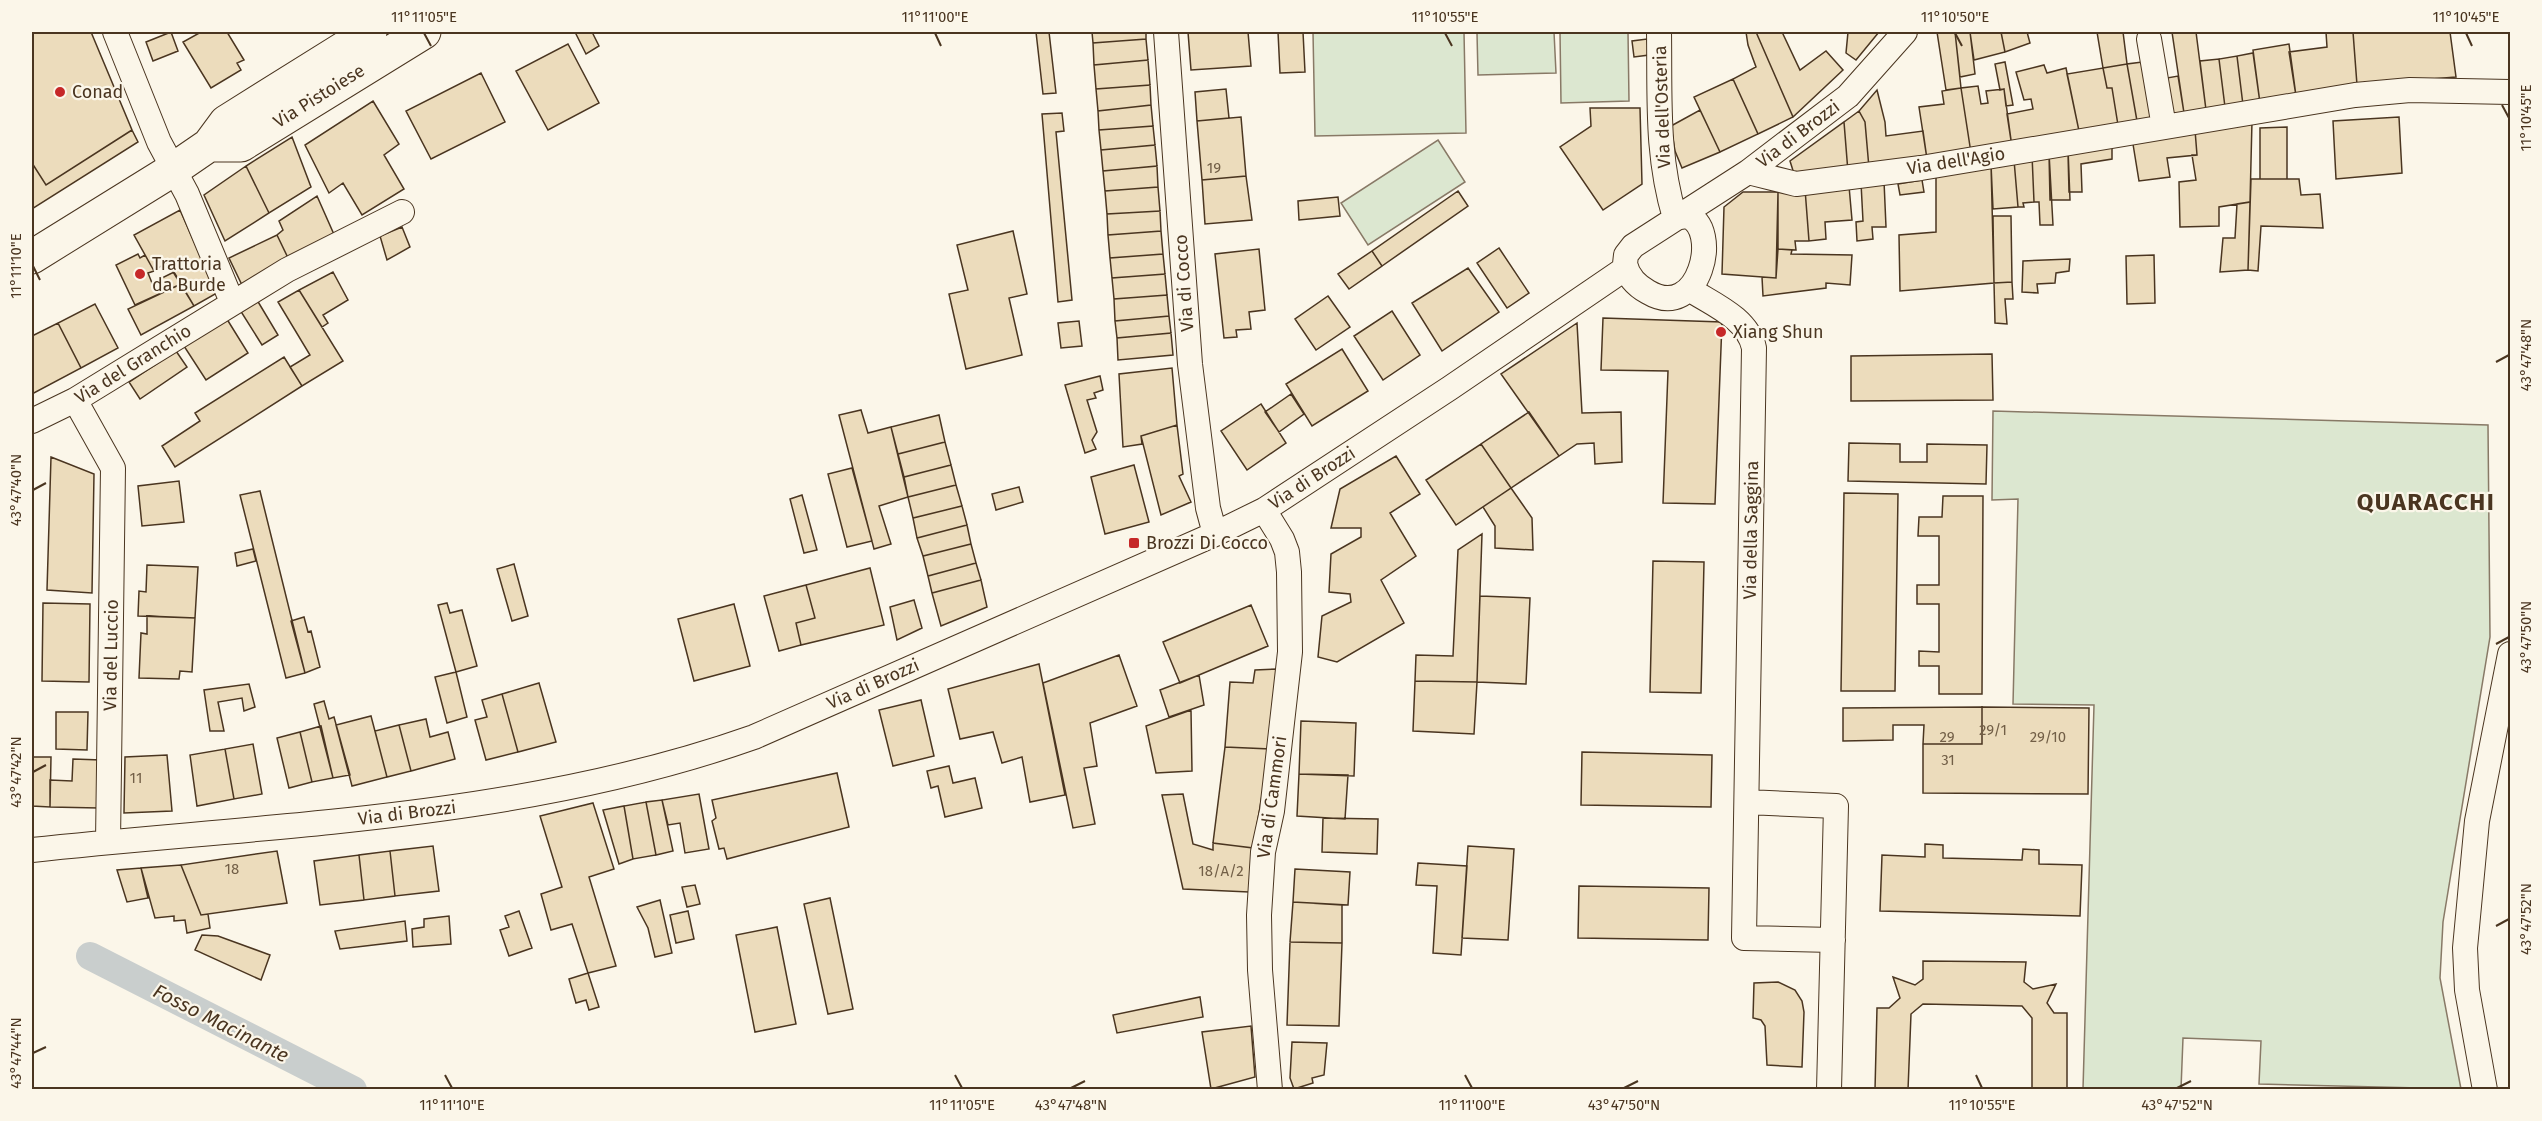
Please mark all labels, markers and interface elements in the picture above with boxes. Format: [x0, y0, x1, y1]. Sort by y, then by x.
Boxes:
text: 11°11'05"E [391, 8, 457, 26]
text: 11°11'00"E [901, 8, 969, 26]
text: 11°10'55"E [1411, 8, 1479, 26]
text: 11°10'50"E [1921, 8, 1989, 26]
text: 11°10'45"E [2433, 8, 2499, 26]
street label: Via dell'Osteria [1649, 45, 1675, 169]
street label: Via Pistoiese [269, 59, 369, 133]
place label: Conad [72, 81, 123, 103]
marker: Conad [53, 85, 67, 99]
text: 11°10'45"E [2517, 85, 2535, 151]
street label: Via di Brozzi [1752, 95, 1844, 173]
street label: Via dell'Agio [1905, 142, 2007, 180]
house number: 19 [1207, 159, 1221, 177]
text: 11°11'10"E [7, 233, 25, 299]
street label: Via di Cocco [1170, 234, 1198, 332]
place label: Trattoria da Burde [152, 253, 226, 296]
marker: Trattoria da Burde [133, 267, 147, 281]
street label: Via del Granchio [71, 319, 195, 409]
text: 43°47'48"N [2517, 319, 2535, 391]
place label: Xiang Shun [1733, 321, 1824, 343]
marker: Xiang Shun [1714, 325, 1728, 339]
street label: Via di Brozzi [1265, 442, 1359, 514]
text: 43°47'40"N [7, 454, 25, 526]
street label: Via della Saggina [1739, 460, 1763, 600]
district label: QUARACCHI [2357, 488, 2495, 516]
place label: Brozzi Di Cocco [1146, 532, 1268, 554]
marker: Brozzi Di Cocco [1127, 536, 1141, 550]
street label: Via del Luccio [99, 599, 123, 711]
text: 43°47'50"N [2517, 601, 2535, 673]
street label: Via di Brozzi [823, 654, 923, 714]
house number: 29/1 [1979, 721, 2007, 739]
house number: 29 [1939, 728, 1955, 746]
house number: 29/10 [2030, 728, 2066, 746]
street label: Via di Cammori [1253, 734, 1291, 860]
text: 43°47'42"N [7, 736, 25, 808]
house number: 31 [1941, 751, 1955, 769]
house number: 11 [130, 769, 142, 787]
street label: Via di Brozzi [357, 796, 457, 830]
house number: 18 [225, 860, 239, 878]
house number: 18/A/2 [1198, 862, 1244, 880]
text: 43°47'52"N [2517, 883, 2535, 955]
water label: Fosso Macinante [149, 978, 293, 1068]
text: 43°47'44"N [7, 1017, 25, 1089]
text: 11°11'10"E [419, 1096, 485, 1114]
text: 11°11'05"E [929, 1096, 995, 1114]
text: 43°47'48"N [1035, 1096, 1107, 1114]
text: 11°11'00"E [1438, 1096, 1506, 1114]
text: 43°47'50"N [1588, 1096, 1660, 1114]
text: 11°10'55"E [1948, 1096, 2016, 1114]
text: 43°47'52"N [2141, 1096, 2213, 1114]

